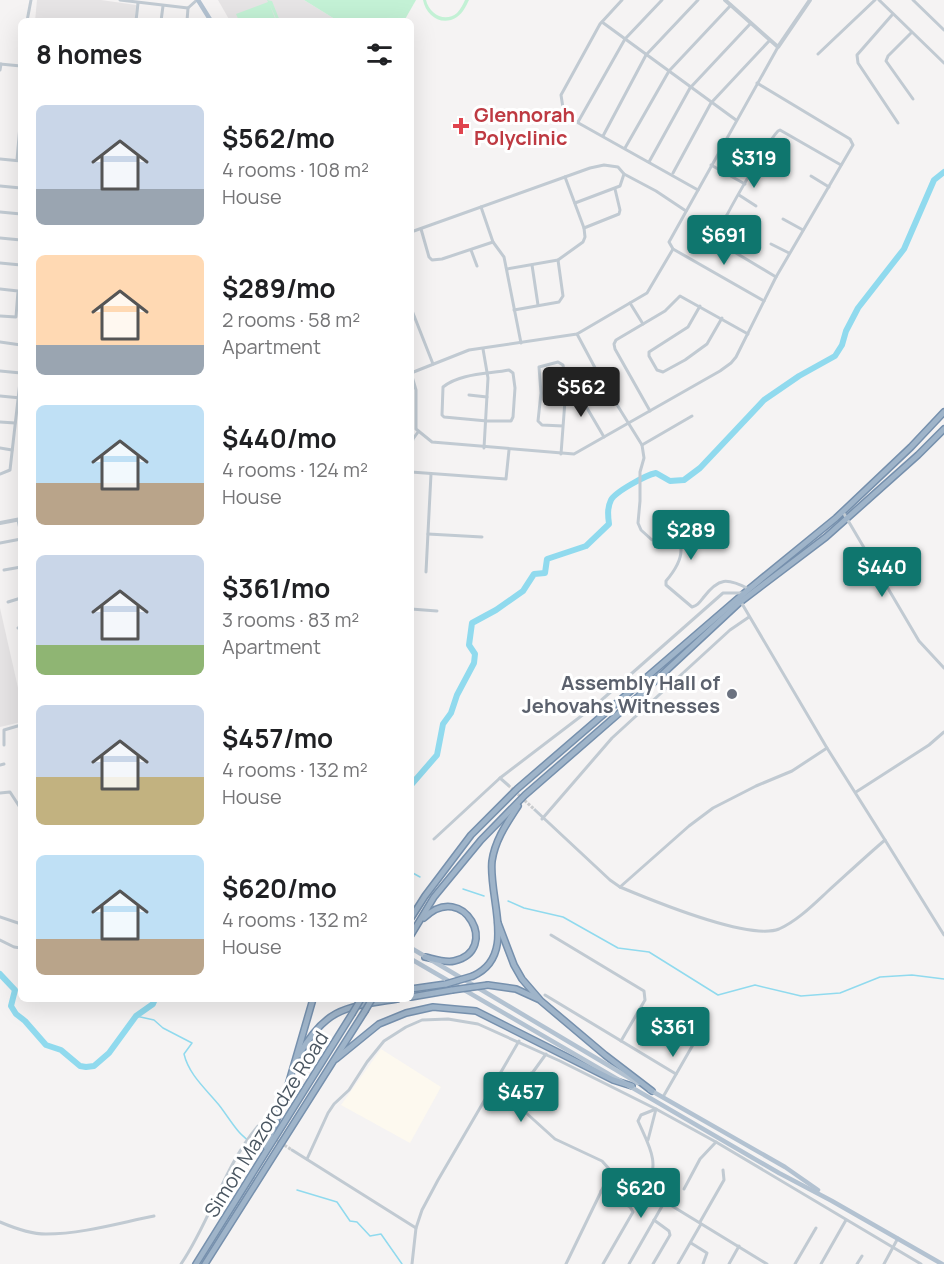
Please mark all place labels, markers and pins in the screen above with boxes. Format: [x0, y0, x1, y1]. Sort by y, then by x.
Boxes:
place label: Glennorah Polyclinic [474, 101, 575, 151]
marker: Glennorah Polyclinic [452, 117, 470, 135]
pin: $319 [718, 138, 790, 189]
pin: $691 [688, 215, 760, 266]
pin: $562 [545, 367, 617, 418]
pin: $289 [655, 510, 727, 561]
pin: $440 [846, 547, 918, 598]
place label: Assembly Hall of Jehovahs Witnesses [522, 669, 720, 719]
marker: Assembly Hall of Jehovahs Witnesses [725, 687, 739, 701]
pin: $361 [637, 1007, 709, 1058]
pin: $457 [485, 1072, 557, 1123]
pin: $620 [605, 1168, 677, 1219]

